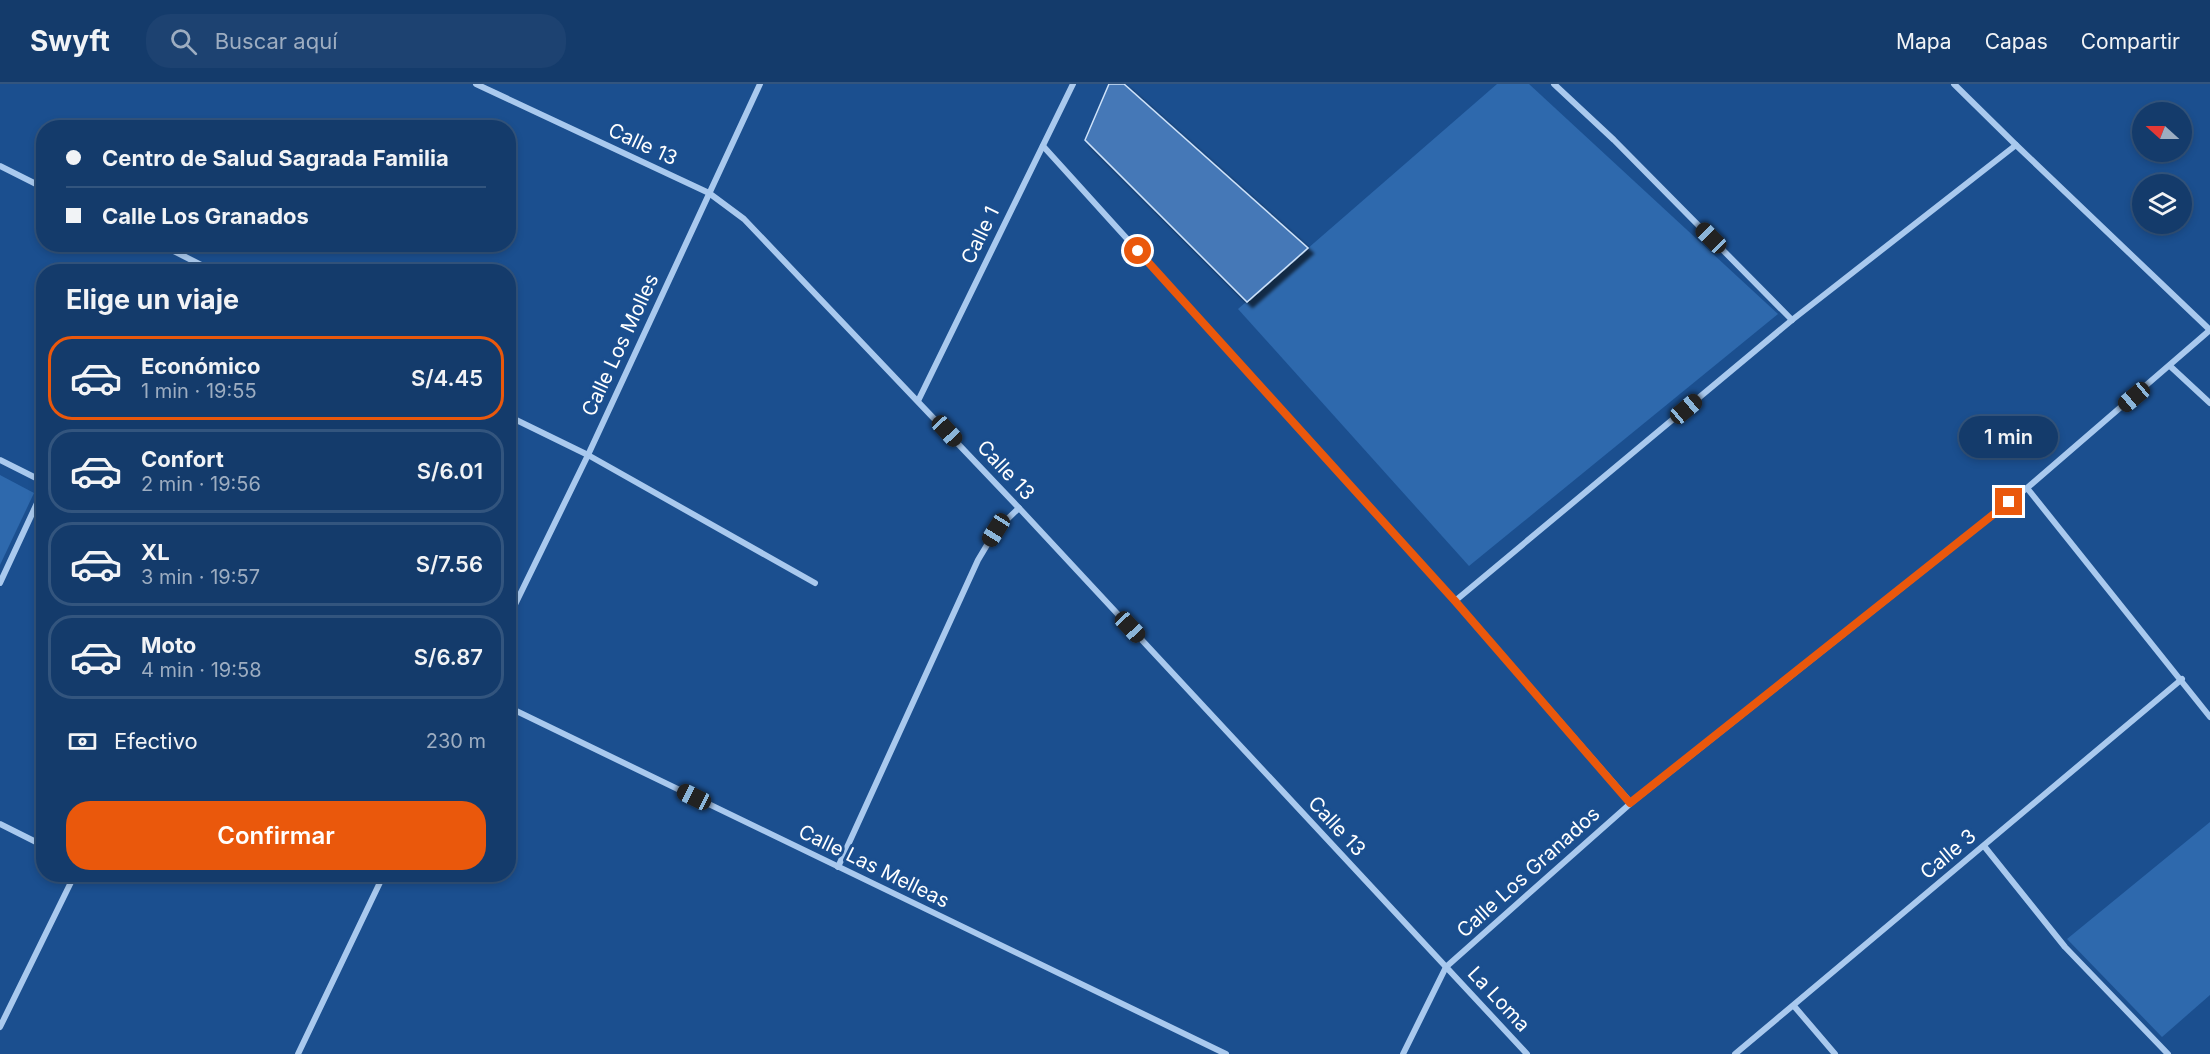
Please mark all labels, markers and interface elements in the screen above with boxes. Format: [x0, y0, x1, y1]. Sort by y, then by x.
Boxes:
search box [146, 14, 566, 68]
text: Swyft [30, 24, 110, 58]
icon: search [167, 25, 200, 58]
text: Buscar aquí [215, 28, 338, 54]
text: Mapa [1896, 29, 1952, 54]
text: Capas [1985, 29, 2048, 54]
text: Compartir [2081, 29, 2180, 54]
north arrow [2132, 102, 2192, 162]
map controls [2132, 102, 2192, 234]
street label: Calle 13 [605, 118, 681, 170]
text: Centro de Salud Sagrada Familia [102, 145, 449, 171]
button: layers [2132, 174, 2192, 234]
street label: Calle 1 [956, 202, 1004, 268]
text: Calle Los Granados [102, 203, 309, 229]
car [1692, 219, 1730, 257]
route start [1124, 237, 1151, 264]
street label: Calle Los Molles [577, 270, 663, 420]
text: Elige un viaje [66, 283, 239, 316]
icon: car [69, 351, 123, 405]
text: Económico [141, 353, 260, 379]
text: S/4.45 [411, 365, 483, 391]
text: 1 min · 19:55 [141, 379, 257, 403]
car [2114, 379, 2154, 415]
car [1666, 391, 1706, 427]
car [928, 412, 966, 450]
callout: 1 min [1960, 415, 2058, 457]
text: 1 min [1984, 425, 2033, 449]
street label: Calle 13 [972, 435, 1040, 505]
icon: car [69, 444, 123, 498]
text: Confort [141, 446, 224, 472]
text: S/6.01 [417, 458, 483, 484]
text: 2 min · 19:56 [141, 472, 261, 496]
route end [1995, 488, 2022, 515]
car [979, 510, 1013, 550]
icon: car [69, 537, 123, 591]
text: XL [141, 539, 170, 565]
text: S/7.56 [416, 551, 483, 577]
text: 3 min · 19:57 [141, 565, 260, 589]
car [1111, 608, 1149, 646]
icon: car [69, 630, 123, 684]
text: Moto [141, 632, 196, 658]
text: S/6.87 [414, 644, 483, 670]
text: 4 min · 19:58 [141, 658, 262, 682]
icon: cash [66, 725, 99, 758]
text: Efectivo [114, 728, 198, 754]
text: 230 m [426, 729, 486, 753]
car [674, 781, 714, 813]
street label: Calle 13 [1303, 791, 1371, 861]
button: Confirmar [66, 801, 486, 870]
street label: Calle Los Granados [1452, 802, 1604, 942]
street label: Calle Las Melleas [795, 819, 953, 913]
street label: Calle 3 [1915, 824, 1981, 884]
street label: La Loma [1463, 961, 1535, 1037]

